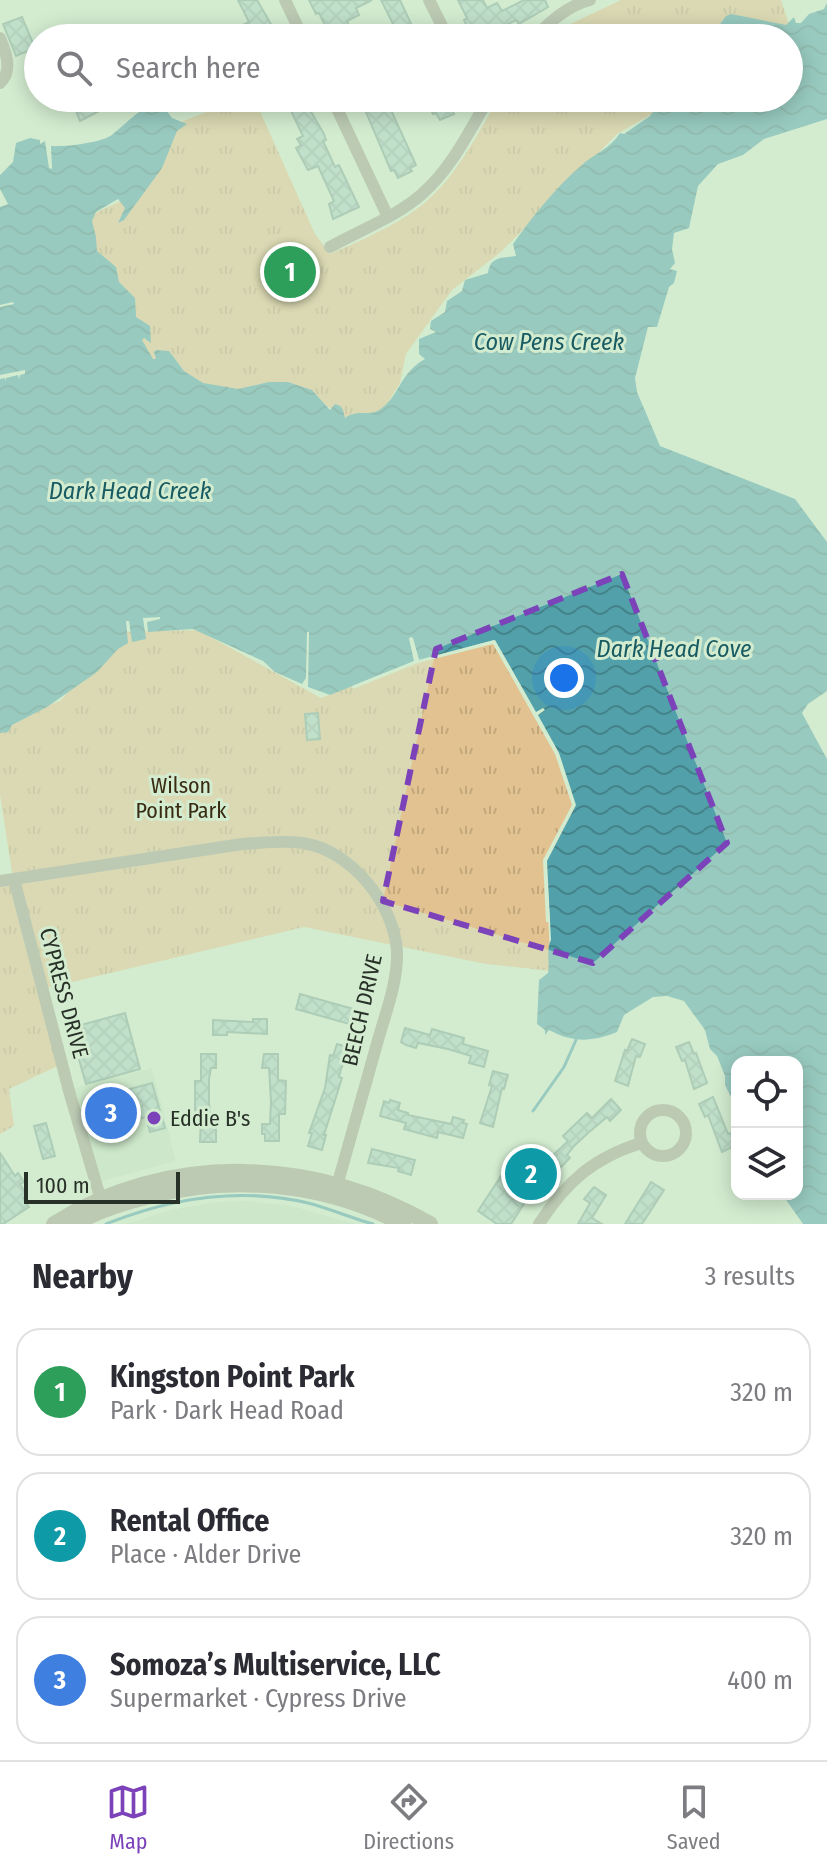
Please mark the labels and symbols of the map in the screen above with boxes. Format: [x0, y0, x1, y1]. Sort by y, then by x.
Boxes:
pin: 1 [264, 242, 316, 302]
water label: Cow Pens Creek [474, 328, 624, 356]
water label: Dark Head Creek [49, 477, 211, 505]
water label: Dark Head Cove [597, 635, 751, 663]
your location [544, 658, 584, 698]
park label: Wilson Point Park [136, 772, 227, 824]
street label: CYPRESS DRIVE [34, 925, 94, 1061]
street label: BEECH DRIVE [336, 951, 388, 1069]
pin: 3 [85, 1083, 137, 1143]
place label: Eddie B's [170, 1105, 250, 1132]
marker: Eddie B's [145, 1109, 163, 1127]
pin: 2 [505, 1144, 557, 1204]
scale bar [24, 1168, 180, 1204]

